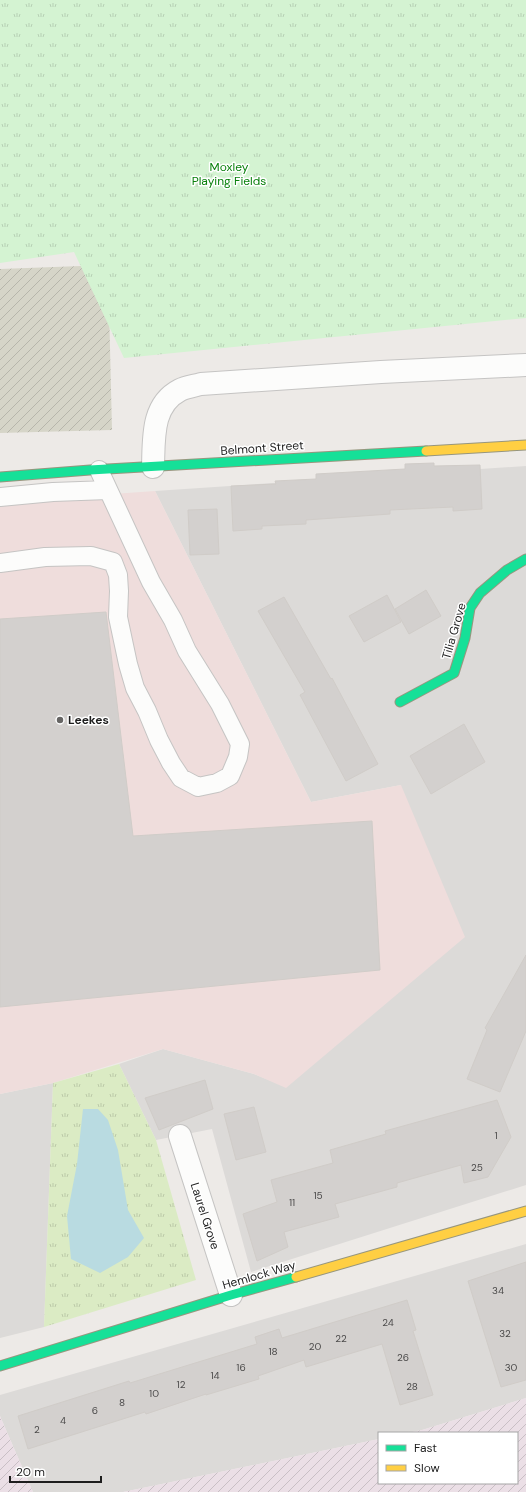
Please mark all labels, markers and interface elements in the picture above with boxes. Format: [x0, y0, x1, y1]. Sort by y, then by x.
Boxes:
park label: Moxley Playing Fields [192, 159, 266, 189]
street label: Belmont Street [220, 437, 304, 459]
street label: Tilia Grove [438, 601, 470, 661]
place label: Leekes [68, 712, 109, 728]
marker: Leekes [55, 715, 65, 725]
house number: 1 [494, 1129, 498, 1142]
house number: 25 [471, 1161, 483, 1174]
street label: Laurel Grove [187, 1180, 223, 1252]
house number: 15 [313, 1189, 323, 1202]
house number: 11 [289, 1196, 295, 1209]
street label: Hemlock Way [220, 1257, 298, 1293]
house number: 34 [492, 1284, 504, 1297]
house number: 24 [382, 1316, 394, 1329]
house number: 32 [499, 1327, 511, 1340]
house number: 22 [335, 1332, 347, 1345]
house number: 20 [309, 1340, 321, 1353]
house number: 18 [268, 1345, 278, 1358]
house number: 26 [397, 1351, 409, 1364]
house number: 16 [236, 1361, 246, 1374]
house number: 30 [505, 1361, 518, 1374]
house number: 14 [210, 1369, 220, 1382]
house number: 12 [177, 1378, 186, 1391]
house number: 28 [406, 1380, 418, 1393]
house number: 10 [149, 1387, 159, 1400]
house number: 8 [119, 1396, 125, 1409]
house number: 6 [92, 1404, 98, 1417]
house number: 4 [60, 1414, 66, 1427]
house number: 2 [34, 1423, 40, 1436]
legend [378, 1432, 518, 1484]
text: Fast [414, 1440, 437, 1456]
scale bar [10, 1458, 101, 1484]
text: Slow [414, 1460, 440, 1476]
text: 20 m [16, 1464, 45, 1480]

